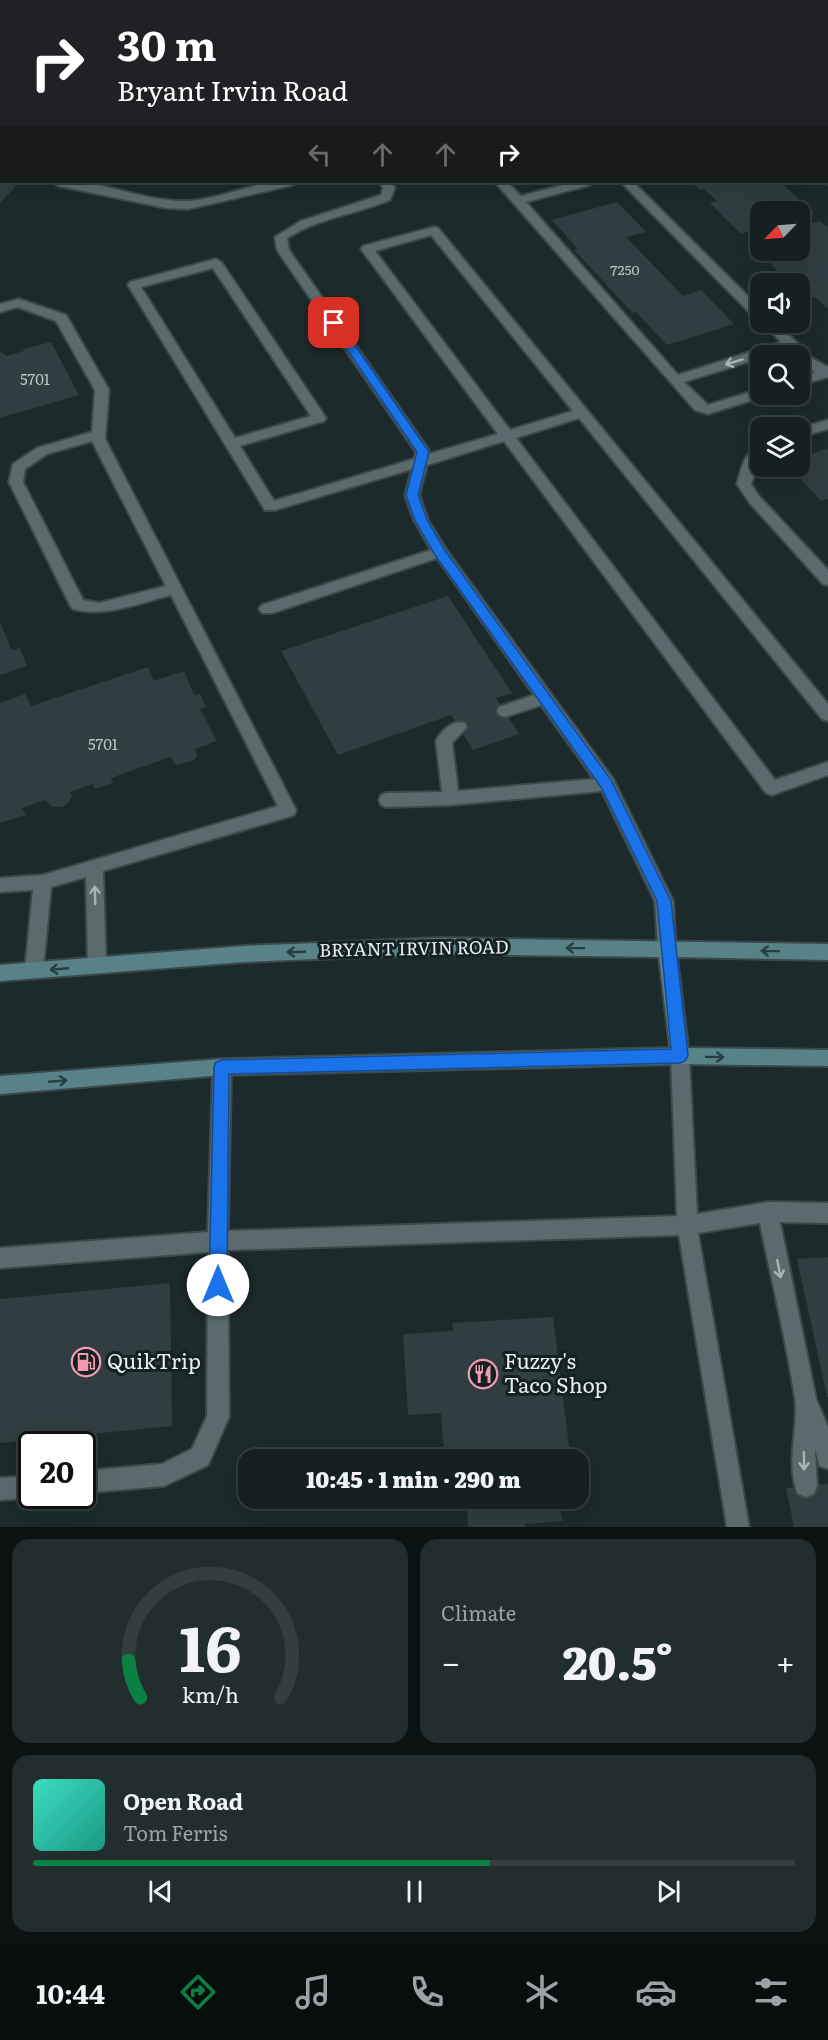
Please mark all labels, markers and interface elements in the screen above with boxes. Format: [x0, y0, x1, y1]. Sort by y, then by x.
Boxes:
text: 30 m [117, 12, 217, 74]
icon: right [18, 24, 96, 102]
text: Bryant Irvin Road [117, 69, 348, 109]
icon: left [303, 138, 336, 171]
icon: ahead [366, 138, 399, 171]
icon: ahead [429, 138, 462, 171]
icon: right [492, 138, 525, 171]
north arrow [750, 201, 810, 261]
map controls [750, 201, 810, 477]
house number: 7250 [610, 259, 640, 279]
button: sound [750, 273, 810, 333]
pin [308, 297, 359, 348]
icon: arrive [317, 306, 350, 339]
button: search [750, 345, 810, 405]
one-way arrow [725, 357, 744, 368]
house number: 5701 [20, 367, 50, 390]
button: layers [750, 417, 810, 477]
house number: 5701 [88, 732, 118, 755]
one-way arrow [89, 886, 101, 906]
street label: BRYANT IRVIN ROAD [319, 932, 509, 963]
one-way arrow [565, 942, 585, 953]
one-way arrow [760, 945, 780, 957]
one-way arrow [286, 946, 306, 957]
one-way arrow [50, 963, 70, 974]
one-way arrow [704, 1051, 724, 1062]
one-way arrow [48, 1075, 68, 1086]
position arrow [186, 1253, 250, 1317]
one-way arrow [774, 1259, 785, 1278]
place label: QuikTrip [107, 1344, 201, 1375]
place label: Fuzzy's Taco Shop [504, 1344, 608, 1399]
fuel station icon: QuikTrip [70, 1346, 102, 1378]
restaurant icon: Fuzzy's Taco Shop [467, 1358, 499, 1390]
speed limit sign: 20 [18, 1431, 96, 1509]
one-way arrow [798, 1451, 809, 1471]
text: 10:45 · 1 min · 290 m [306, 1462, 521, 1495]
text: Climate [441, 1597, 516, 1627]
text: 16 [179, 1599, 241, 1691]
text: 20.5° [563, 1627, 673, 1694]
text: − [441, 1636, 460, 1685]
text: + [776, 1636, 795, 1685]
text: km/h [181, 1678, 239, 1710]
text: Open Road [123, 1784, 243, 1817]
text: Tom Ferris [123, 1817, 228, 1847]
icon: previous [144, 1875, 177, 1908]
icon: pause [398, 1875, 431, 1908]
icon: next [652, 1875, 685, 1908]
icon: directions [177, 1971, 219, 2013]
icon: music [292, 1971, 334, 2013]
icon: phone [406, 1971, 448, 2013]
icon: climate [521, 1971, 563, 2013]
icon: car [635, 1971, 677, 2013]
icon: filters [750, 1971, 792, 2013]
text: 10:44 [36, 1972, 105, 2012]

